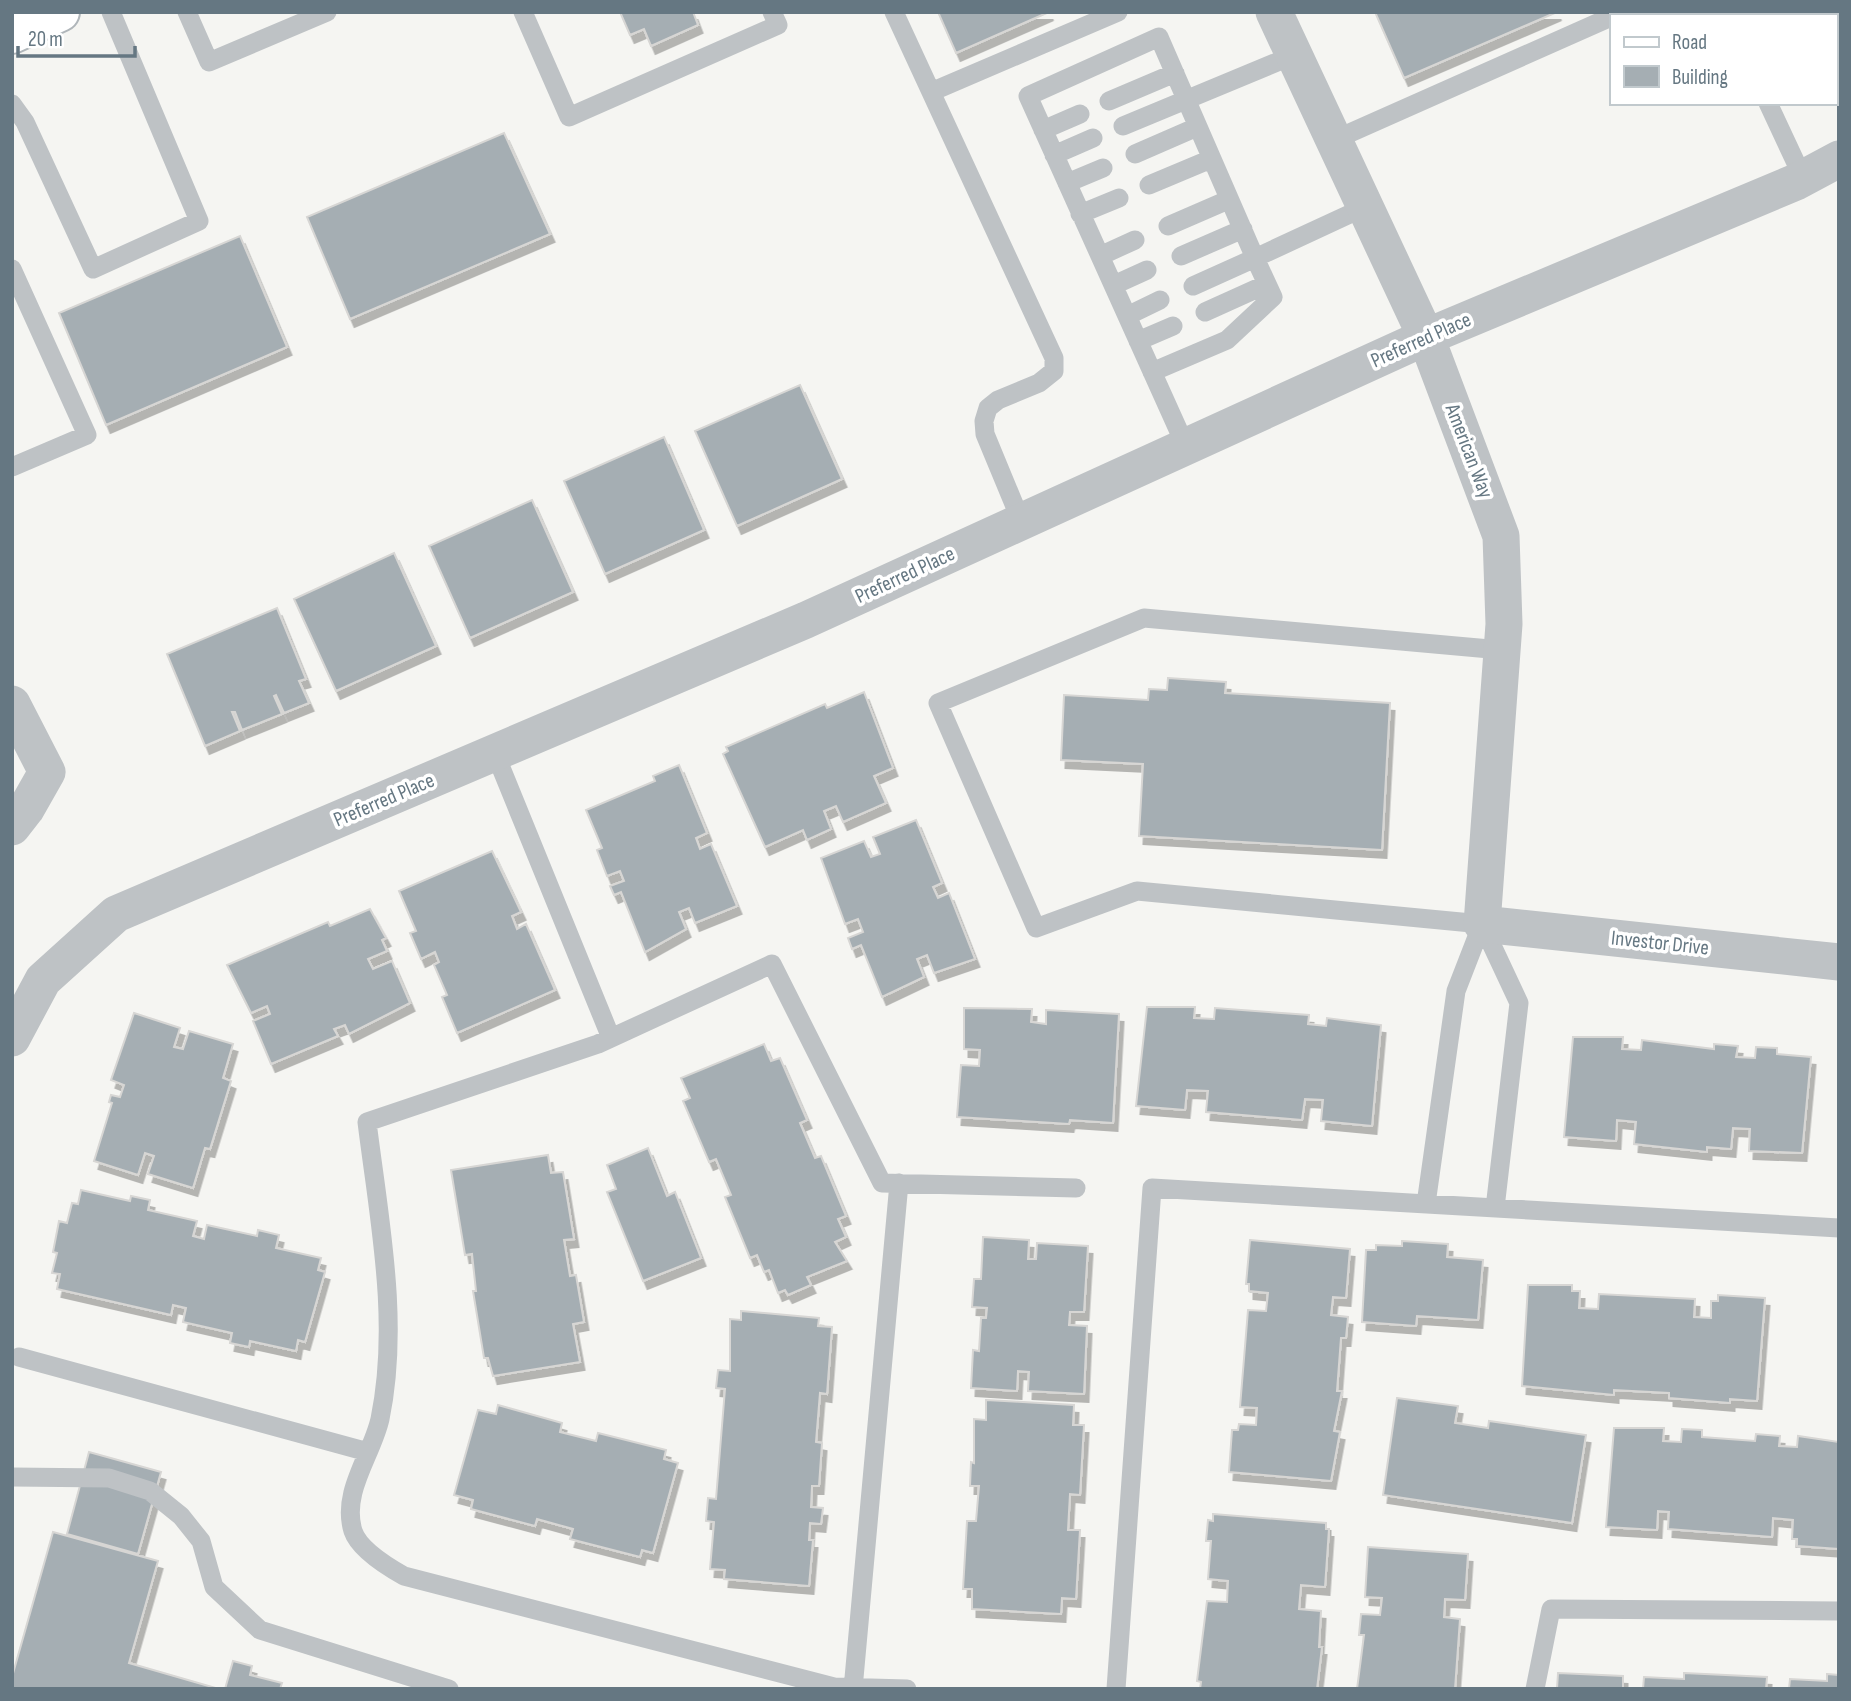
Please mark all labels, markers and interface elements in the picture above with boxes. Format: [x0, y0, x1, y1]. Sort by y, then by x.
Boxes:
scale bar [18, 14, 135, 58]
legend [1610, 14, 1837, 105]
text: 20 m [28, 27, 63, 52]
text: Road [1672, 30, 1707, 55]
text: Building [1672, 65, 1728, 90]
street label: Preferred Place [1367, 307, 1475, 373]
street label: American Way [1439, 399, 1498, 502]
street label: Preferred Place [851, 541, 959, 609]
street label: Preferred Place [330, 768, 438, 832]
street label: Investor Drive [1610, 925, 1710, 961]

